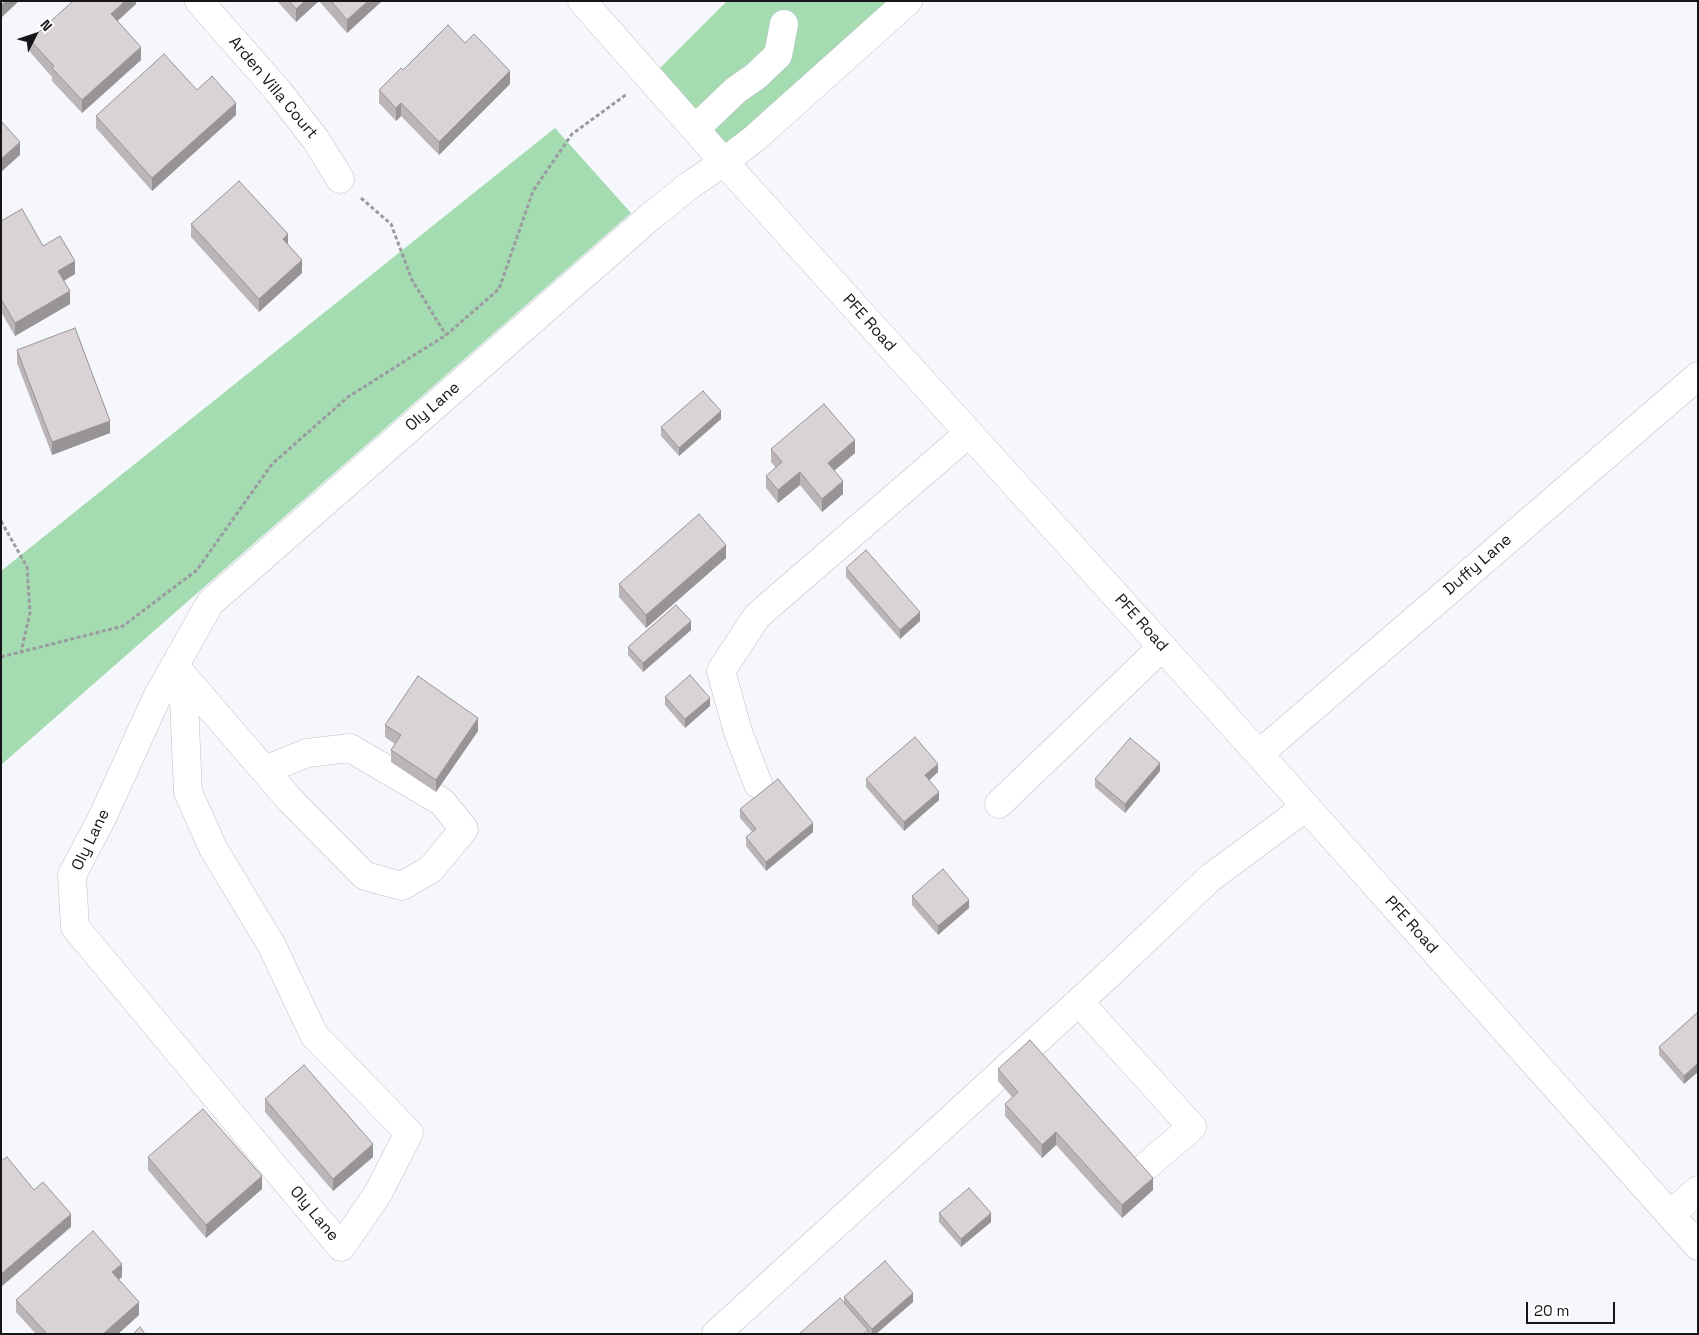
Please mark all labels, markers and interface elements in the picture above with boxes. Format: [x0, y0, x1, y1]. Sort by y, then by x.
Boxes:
north arrow [10, 10, 60, 60]
text: N [36, 16, 56, 35]
street label: Arden Villa Court [225, 33, 321, 143]
street label: PFE Road [838, 290, 900, 356]
street label: Oly Lane [402, 378, 464, 436]
street label: Duffy Lane [1440, 530, 1516, 600]
street label: PFE Road [1110, 590, 1172, 656]
street label: Oly Lane [68, 806, 114, 874]
street label: PFE Road [1380, 892, 1442, 958]
street label: Oly Lane [286, 1183, 342, 1245]
scale bar [1529, 1292, 1618, 1324]
text: 20 m [1534, 1301, 1569, 1320]

